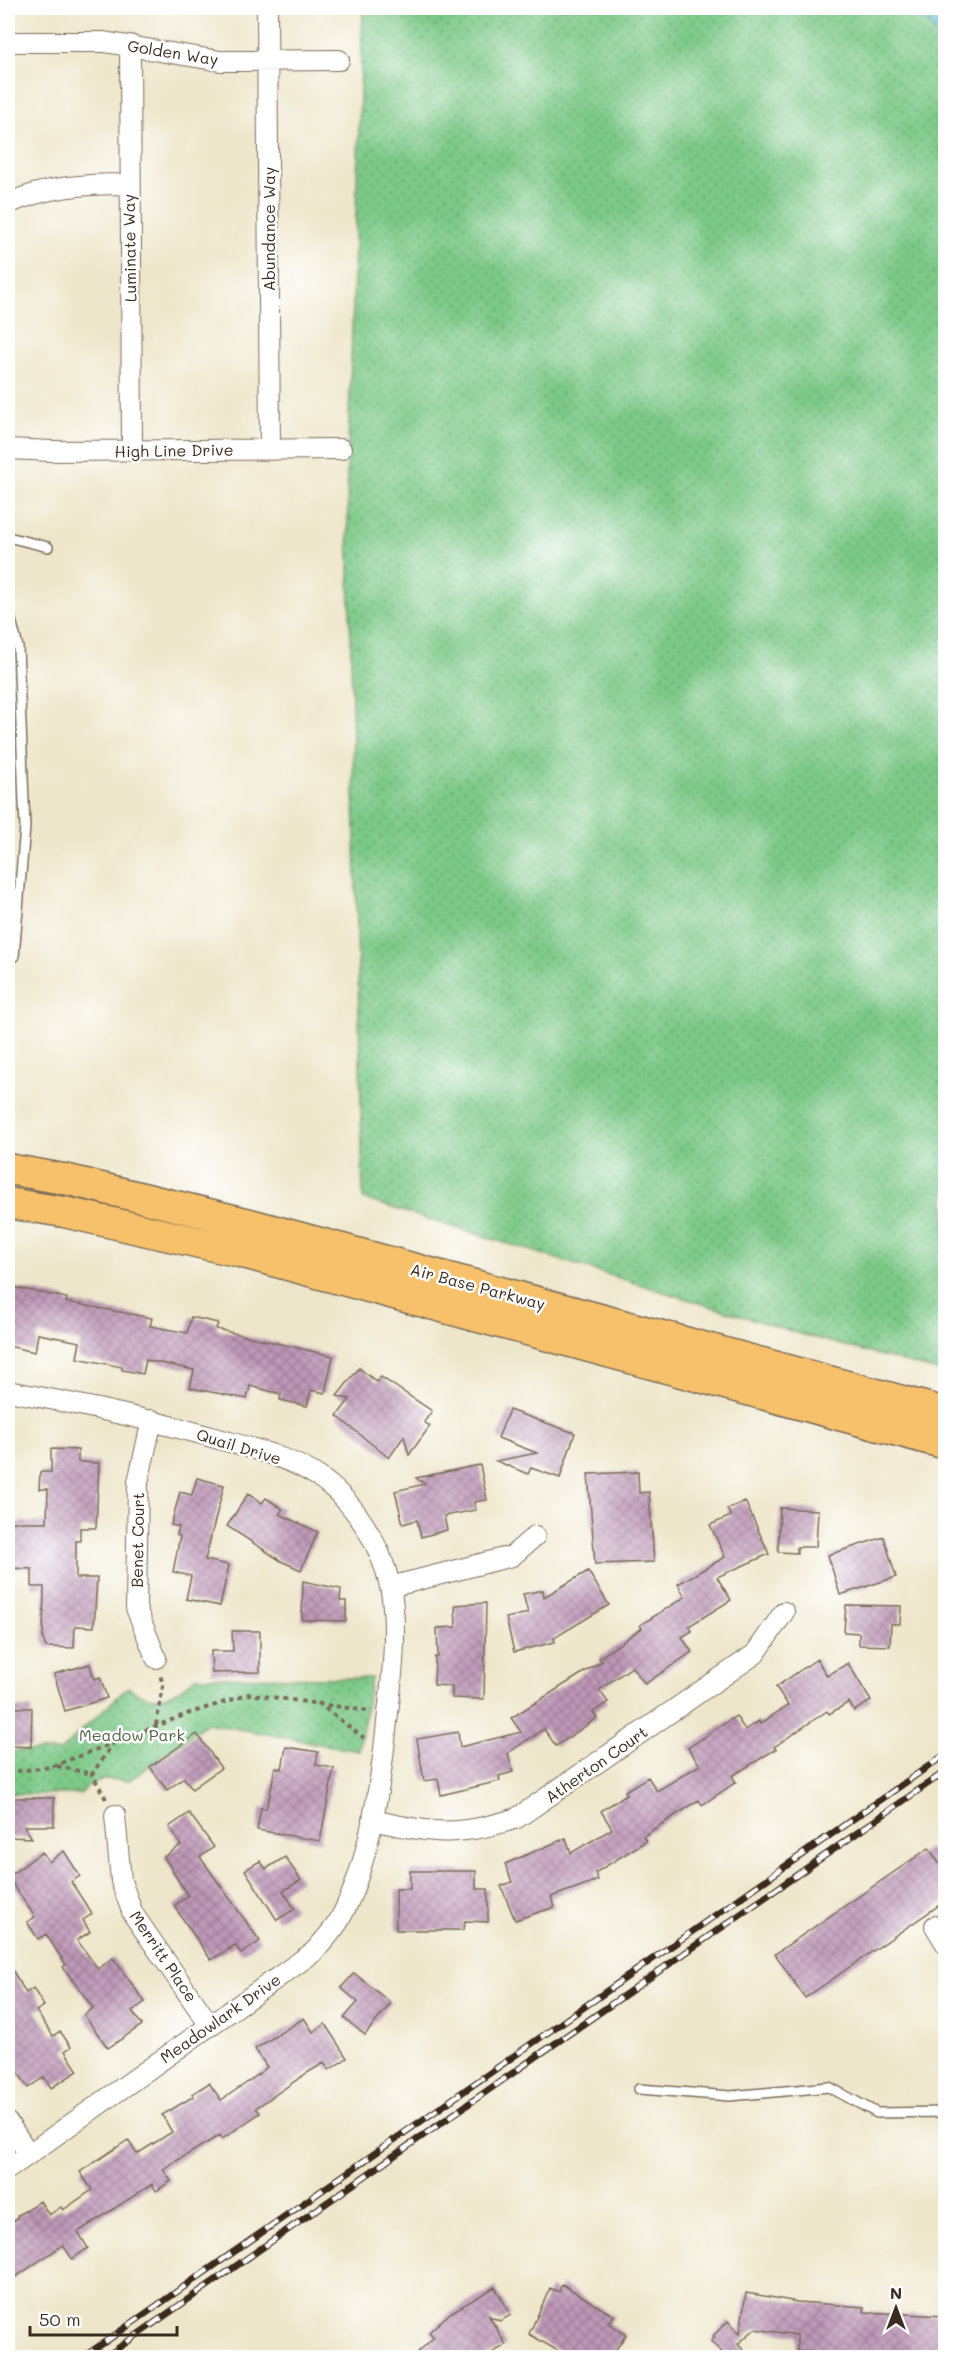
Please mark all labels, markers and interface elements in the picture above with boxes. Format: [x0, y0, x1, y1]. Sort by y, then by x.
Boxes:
street label: Golden Way [126, 34, 220, 70]
street label: Abundance Way [258, 167, 279, 291]
street label: Luminate Way [118, 194, 140, 302]
street label: High Line Drive [114, 438, 234, 462]
street label: Air Base Parkway [408, 1258, 548, 1314]
street label: Quail Drive [194, 1423, 284, 1469]
street label: Benet Court [126, 1492, 148, 1588]
street label: Atherton Court [541, 1721, 651, 1807]
park label: Meadow Park [79, 1724, 185, 1745]
street label: Merritt Place [126, 1906, 202, 2006]
street label: Meadowlark Drive [156, 1969, 284, 2067]
north arrow [866, 2278, 926, 2338]
text: N [890, 2282, 902, 2303]
scale bar [30, 2299, 177, 2337]
text: 50 m [39, 2307, 81, 2331]

